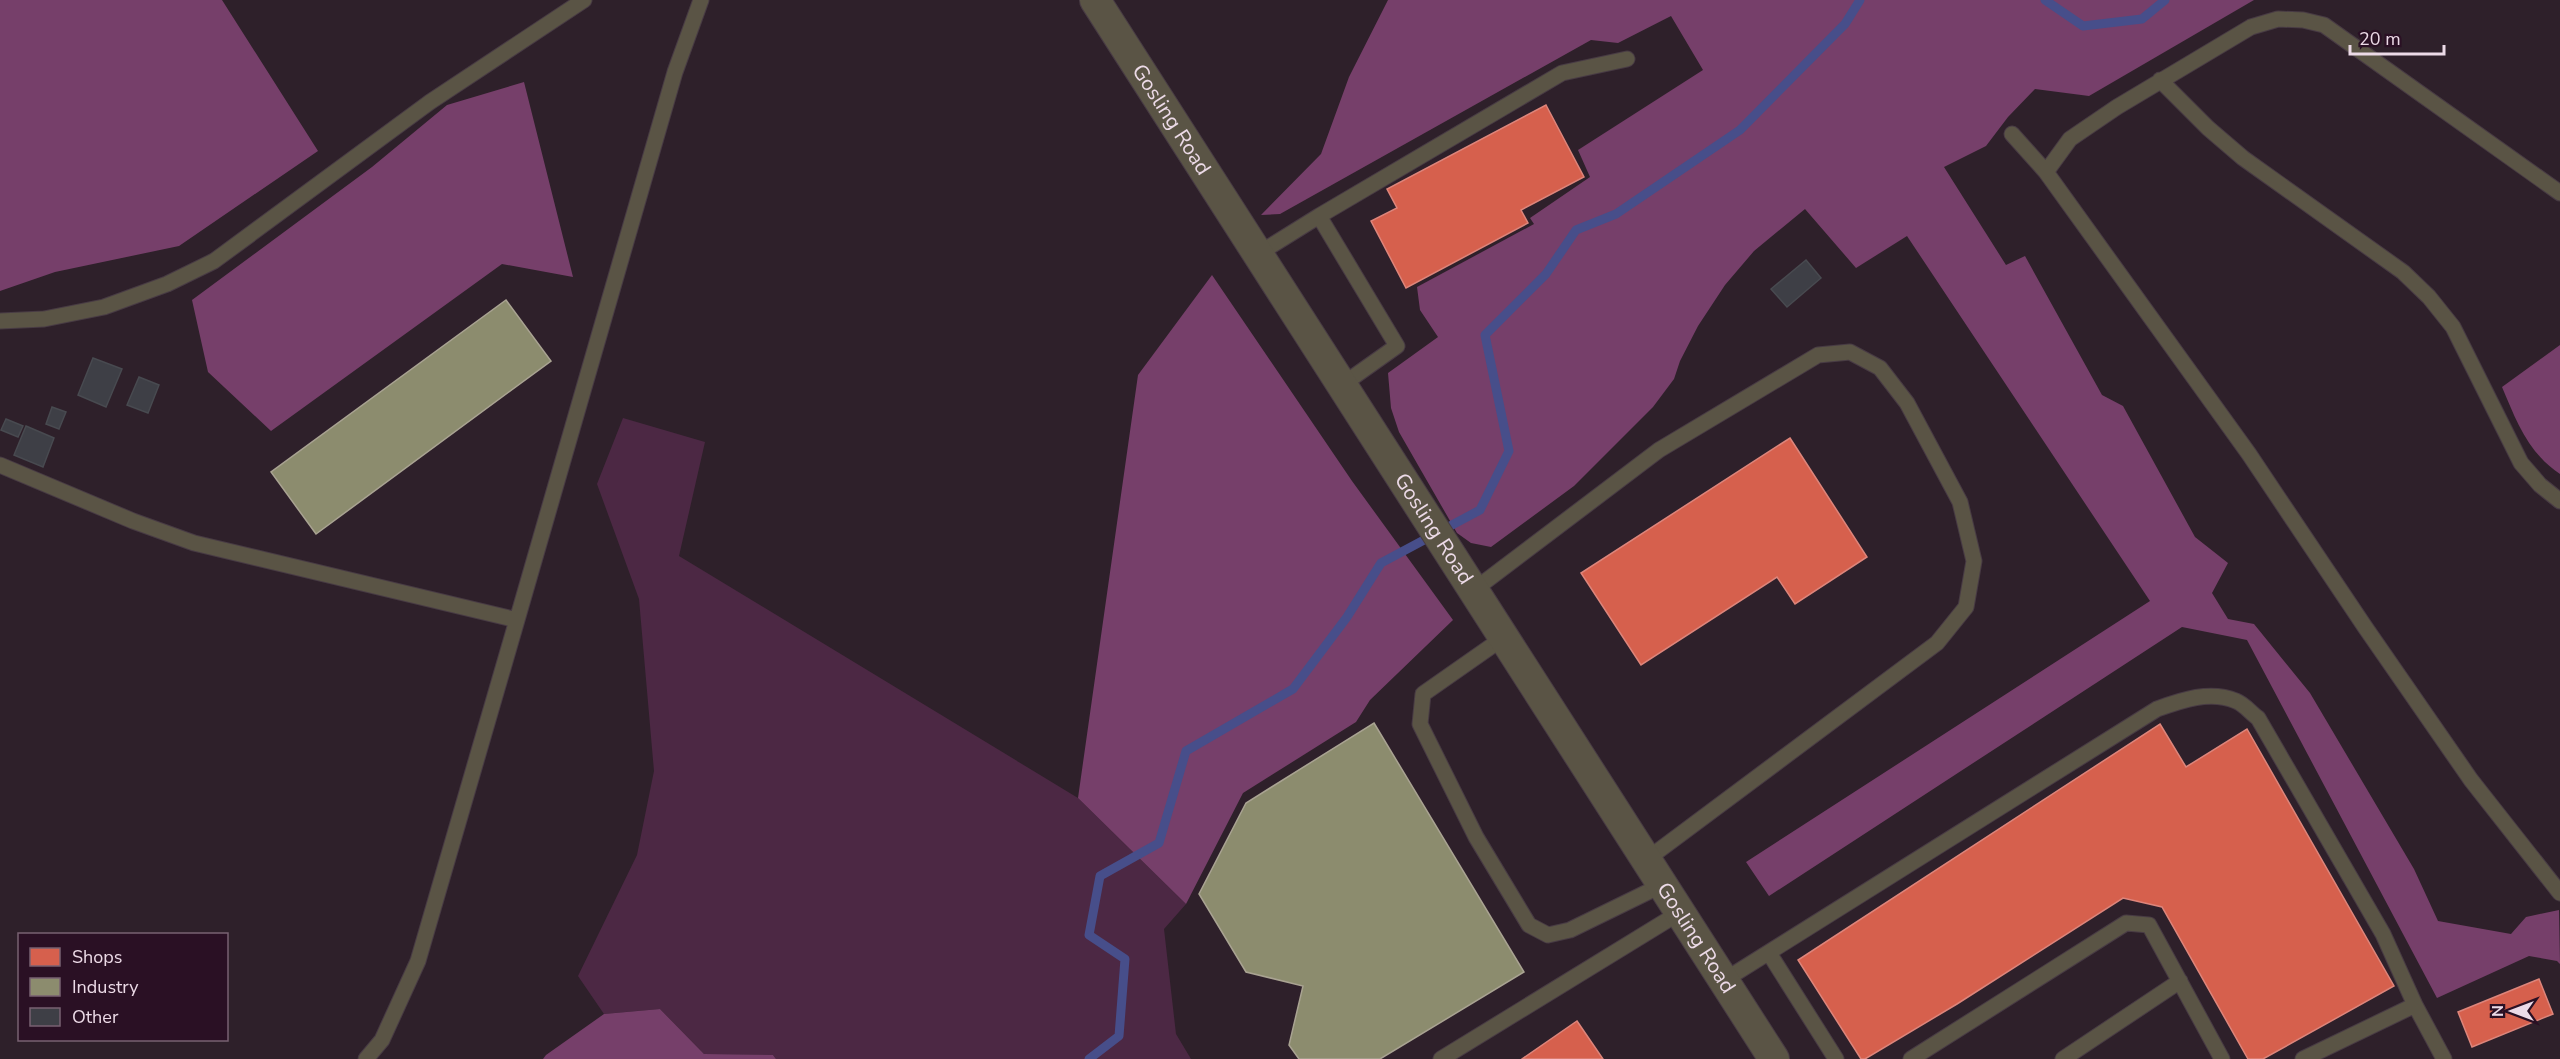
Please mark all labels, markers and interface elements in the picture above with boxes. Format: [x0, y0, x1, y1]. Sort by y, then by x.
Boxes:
scale bar [2350, 18, 2444, 56]
text: 20 m [2359, 27, 2401, 51]
street label: Gosling Road [1126, 59, 1218, 180]
street label: Gosling Road [1388, 468, 1480, 590]
street label: Gosling Road [1650, 877, 1742, 999]
legend [18, 933, 228, 1041]
text: Shops [72, 945, 122, 969]
text: Industry [72, 975, 139, 999]
north arrow [2482, 981, 2542, 1041]
text: Other [72, 1005, 119, 1029]
text: N [2487, 1005, 2509, 1017]

